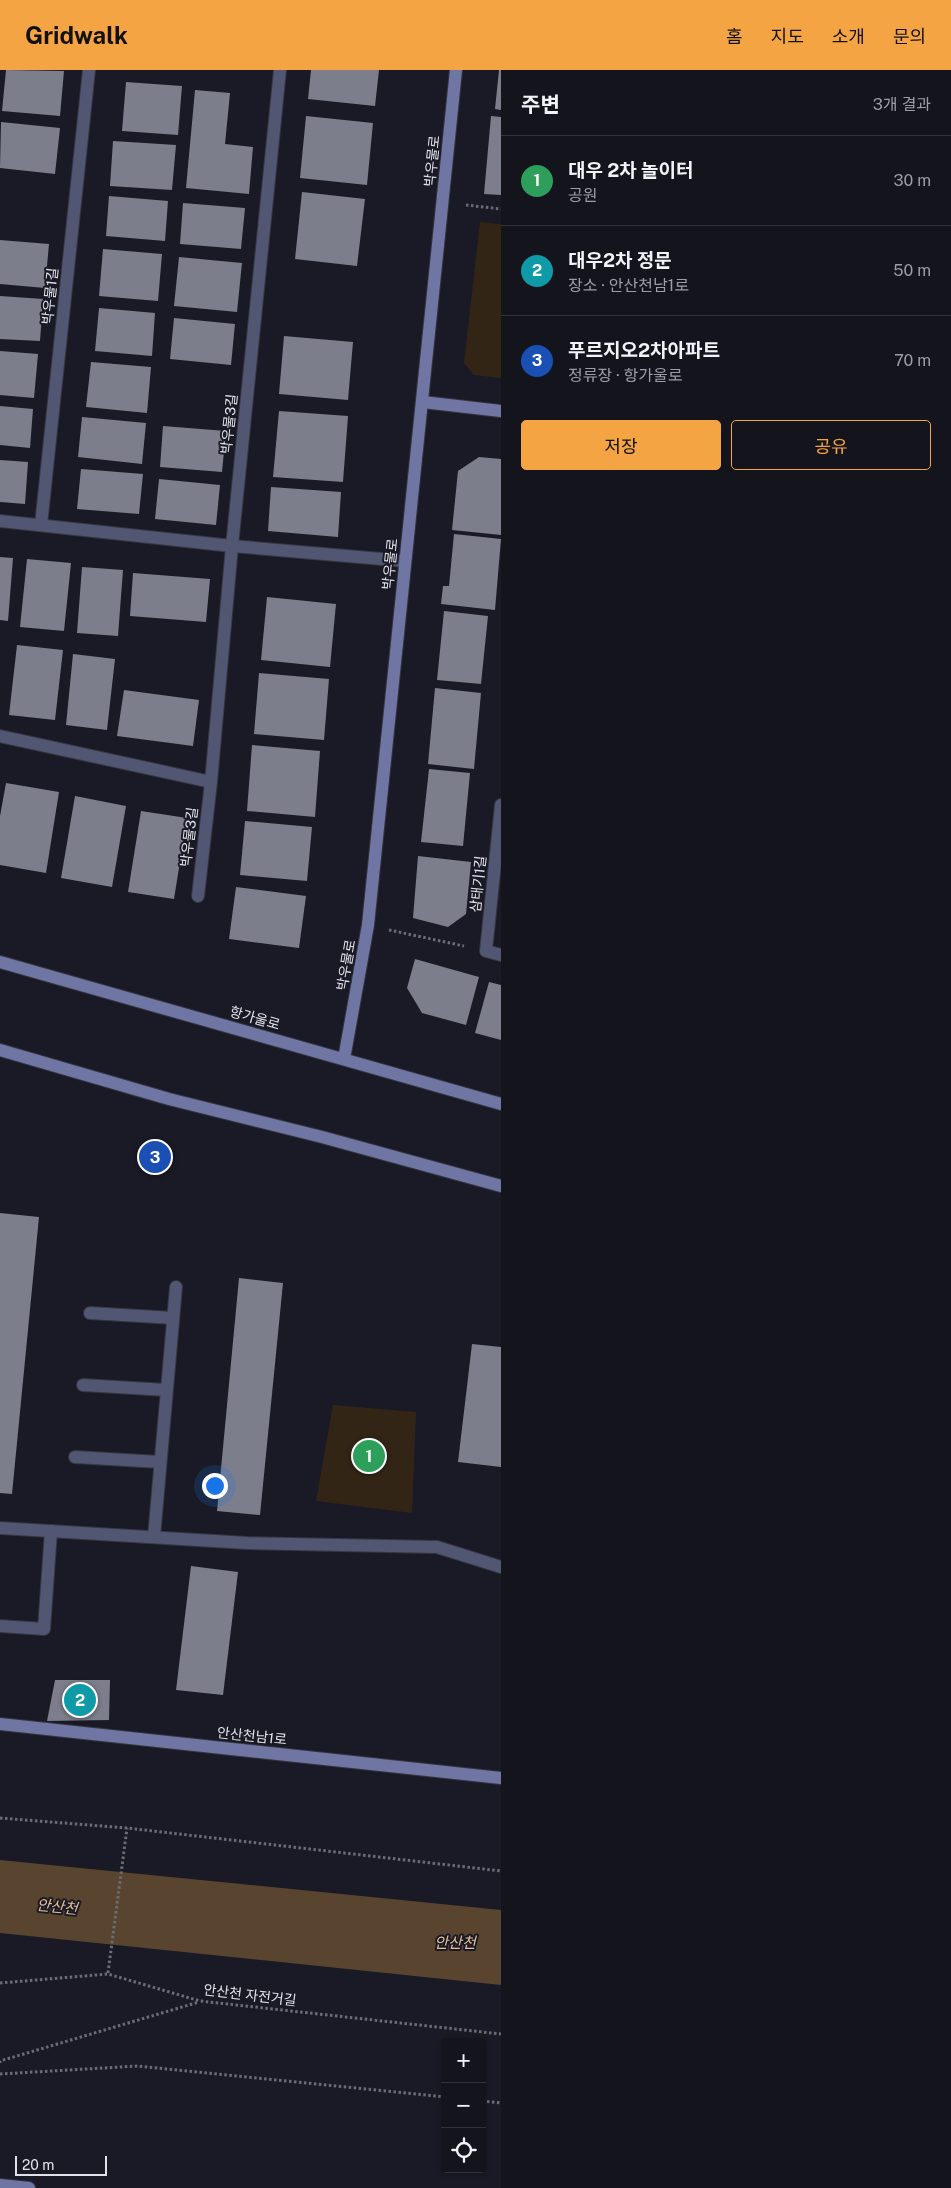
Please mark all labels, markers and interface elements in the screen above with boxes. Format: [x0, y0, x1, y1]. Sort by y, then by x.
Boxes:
text: Gridwalk [25, 21, 128, 49]
text: 홈 [726, 26, 743, 47]
text: 지도 [771, 26, 804, 47]
text: 소개 [832, 26, 865, 47]
text: 문의 [893, 26, 926, 47]
text: 주변 [521, 92, 560, 117]
text: 3개 결과 [873, 95, 931, 114]
street label: 박우물로 [421, 134, 443, 187]
text: 대우 2차 놀이터 [568, 159, 694, 181]
text: 1 [534, 171, 540, 190]
text: 30 m [894, 171, 931, 190]
text: 공원 [568, 186, 597, 205]
text: 대우2차 정문 [568, 249, 672, 271]
text: 2 [532, 261, 542, 280]
text: 50 m [893, 261, 931, 280]
street label: 박우물1길 [39, 267, 61, 325]
text: 장소 · 안산천남1로 [568, 276, 689, 295]
text: 푸르지오2차아파트 [568, 339, 720, 361]
text: 3 [532, 351, 542, 370]
text: 70 m [894, 351, 931, 370]
text: 정류장 · 항가울로 [568, 366, 682, 385]
street label: 박우물3길 [218, 393, 240, 455]
button: 저장 [521, 420, 721, 470]
button: 공유 [731, 420, 931, 470]
street label: 박우물로 [379, 537, 401, 590]
street label: 박우물3길 [177, 806, 201, 868]
street label: 삼태기1길 [467, 855, 489, 913]
street label: 박우물로 [334, 938, 358, 992]
street label: 항가울로 [228, 1003, 282, 1033]
pin: 3 [139, 1138, 171, 1176]
pin: 1 [353, 1437, 385, 1475]
your location [202, 1473, 228, 1499]
pin: 2 [64, 1681, 96, 1719]
street label: 안산천남1로 [216, 1724, 288, 1748]
water label: 안산천 [36, 1896, 81, 1917]
water label: 안산천 [434, 1934, 478, 1951]
street label: 안산천 자전거길 [203, 1981, 297, 2009]
map controls [441, 2038, 486, 2173]
button: + [441, 2038, 486, 2083]
button: − [441, 2083, 486, 2128]
button: locate [441, 2128, 486, 2173]
scale bar [15, 2153, 108, 2176]
text: 20 m [22, 2157, 54, 2173]

